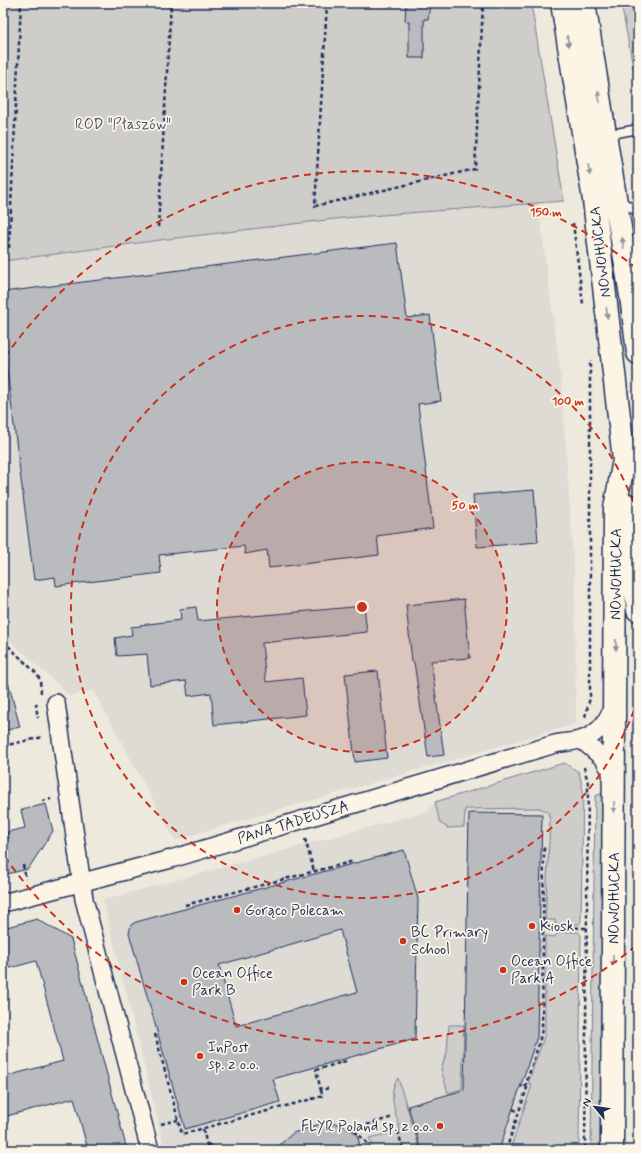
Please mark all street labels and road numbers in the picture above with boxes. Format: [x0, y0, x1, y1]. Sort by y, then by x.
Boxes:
street label: NOWOHUCKA [585, 205, 617, 299]
street label: NOWOHUCKA [607, 528, 627, 620]
street label: PANA TADEUSZA [235, 797, 351, 849]
street label: NOWOHUCKA [605, 852, 625, 944]

